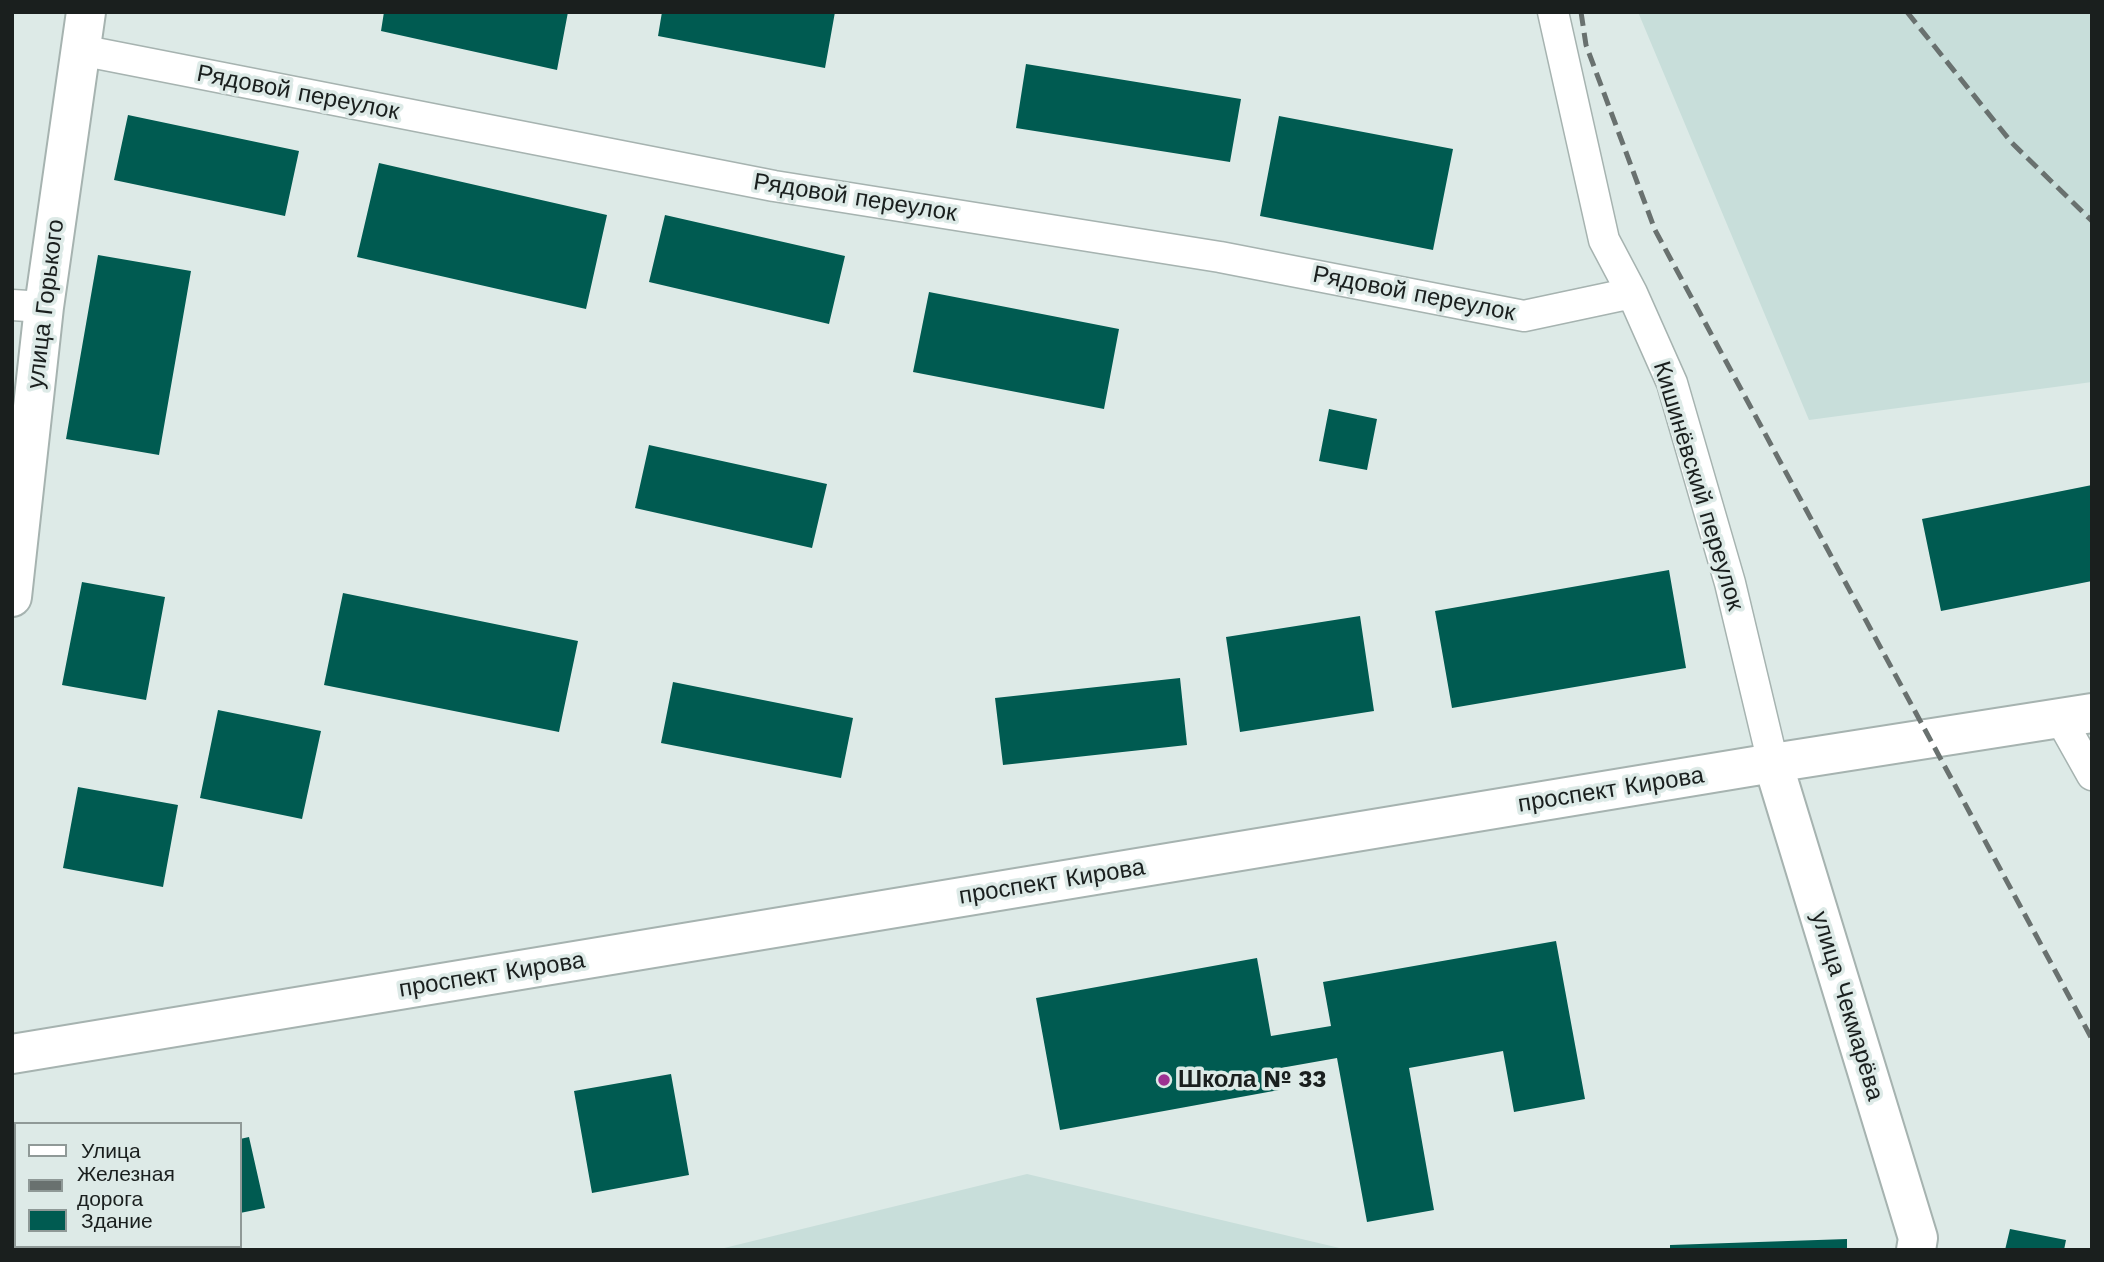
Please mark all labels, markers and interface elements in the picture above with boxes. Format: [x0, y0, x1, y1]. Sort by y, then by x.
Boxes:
street label: Рядовой переулок [194, 59, 402, 127]
street label: Рядовой переулок [751, 168, 959, 228]
street label: улица Горького [21, 218, 71, 390]
street label: Рядовой переулок [1310, 260, 1518, 328]
street label: Кишинёвский переулок [1646, 358, 1750, 614]
street label: проспект Кирова [1516, 761, 1706, 819]
street label: проспект Кирова [957, 853, 1147, 911]
street label: улица Чекмарёва [1805, 908, 1889, 1104]
street label: проспект Кирова [397, 946, 587, 1004]
place label: Школа № 33 [1178, 1066, 1327, 1094]
marker: Школа № 33 [1156, 1072, 1172, 1088]
legend [14, 1122, 242, 1248]
text: Улица [81, 1138, 141, 1163]
text: Железная дорога [77, 1161, 175, 1211]
text: Здание [81, 1208, 153, 1233]

